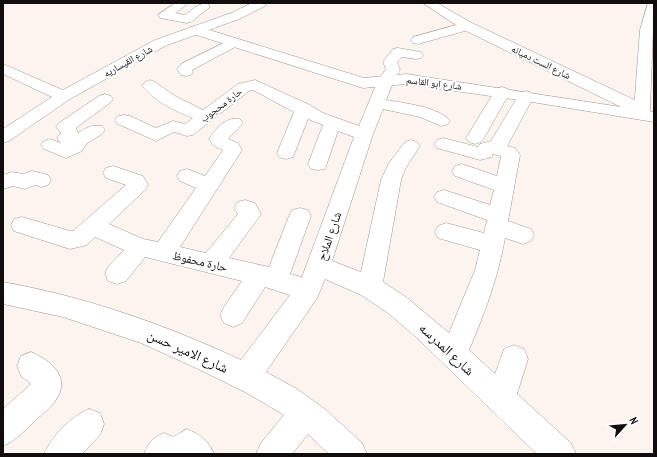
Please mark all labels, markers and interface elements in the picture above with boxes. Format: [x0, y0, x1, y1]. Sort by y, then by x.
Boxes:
street label: شارع القيساريه [101, 42, 155, 80]
street label: شارع الست دميانه [509, 42, 573, 82]
street label: شارع ابو القاسم [405, 73, 463, 94]
street label: حارة محجوب [197, 85, 245, 125]
street label: شارع الملاح [314, 210, 345, 263]
street label: حارة محفوظ [171, 247, 229, 275]
street label: شارع المدرسه [415, 319, 478, 380]
street label: شارع الامير حسن [144, 325, 231, 378]
north arrow [605, 405, 645, 445]
text: N [626, 415, 642, 426]

